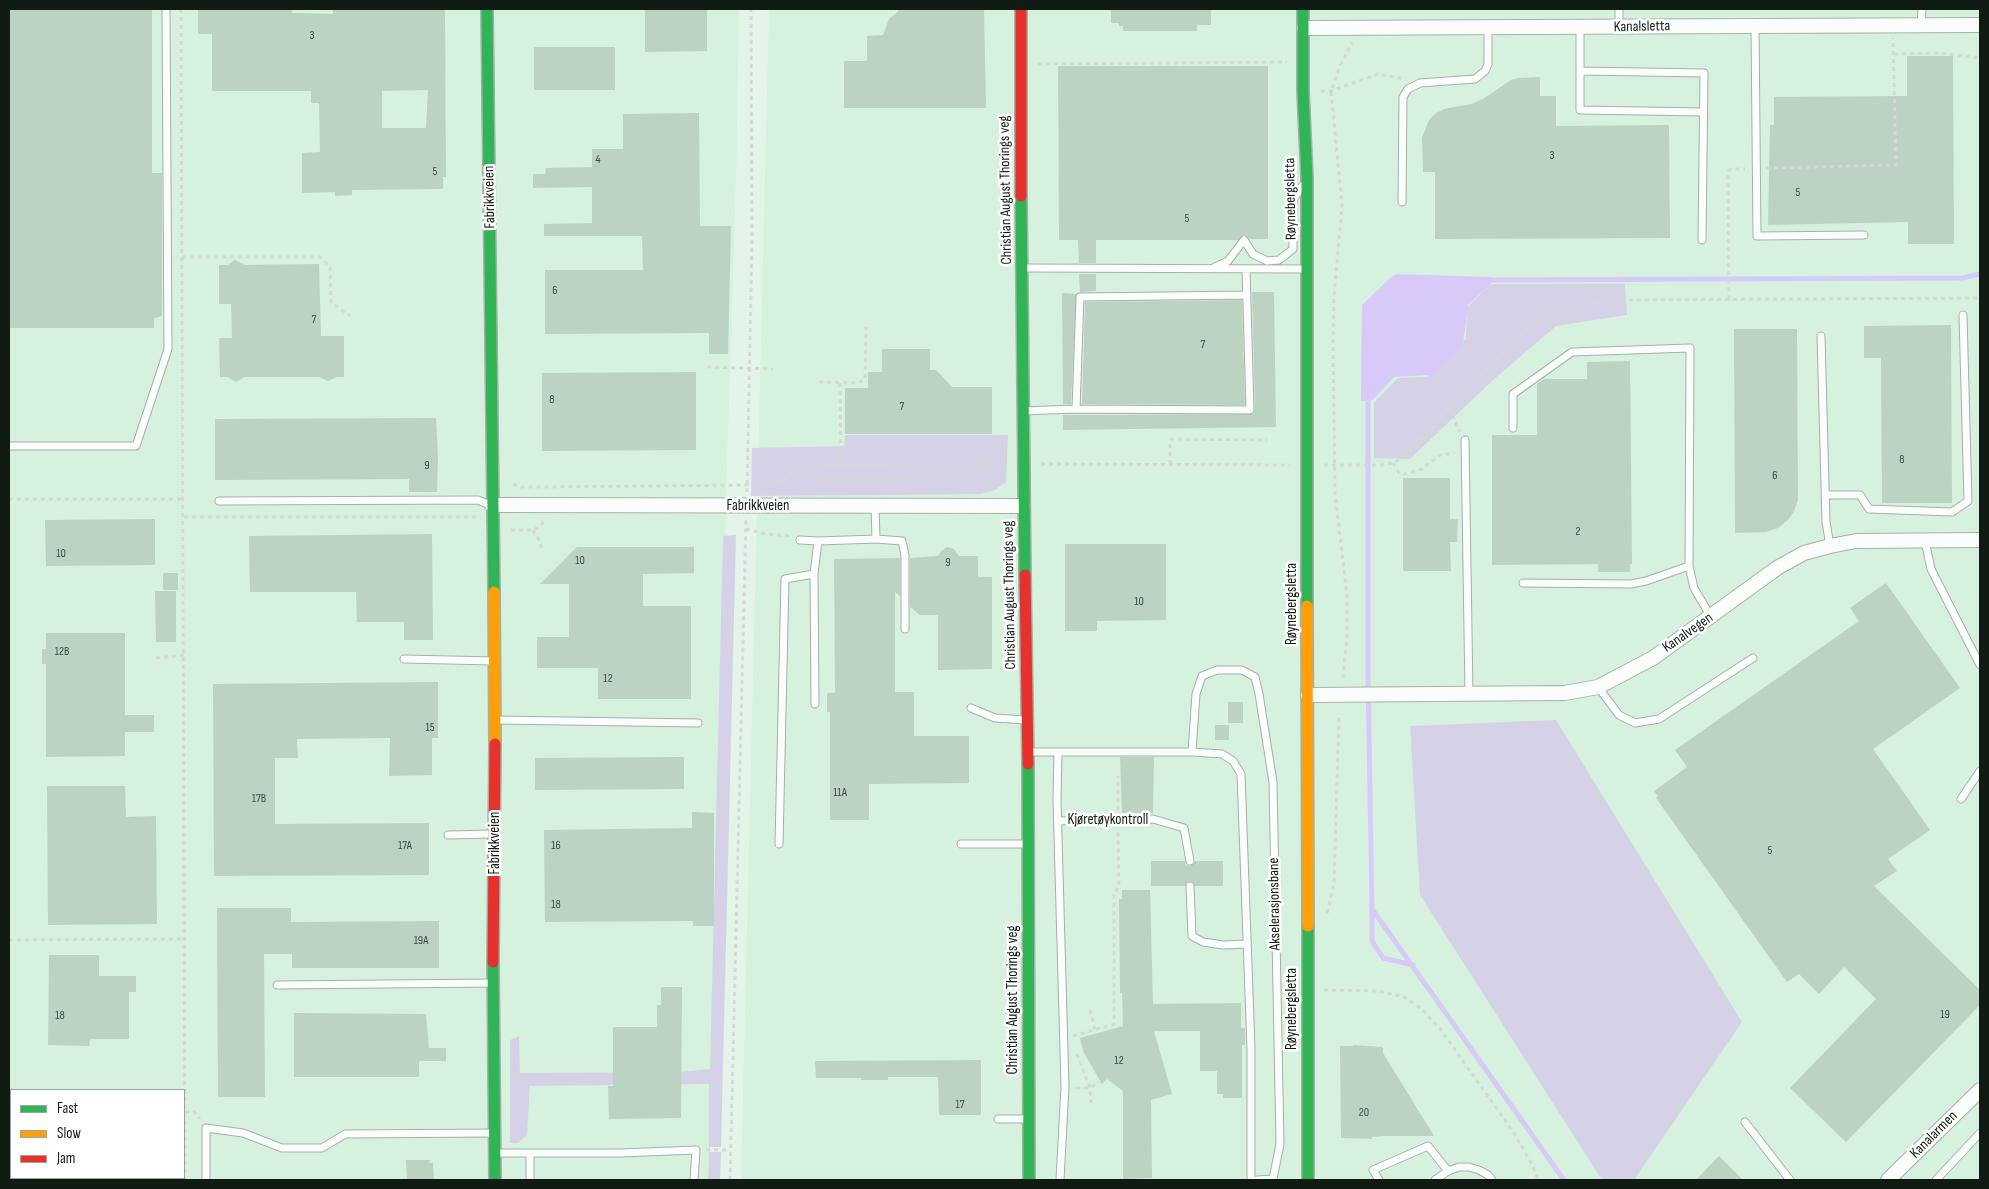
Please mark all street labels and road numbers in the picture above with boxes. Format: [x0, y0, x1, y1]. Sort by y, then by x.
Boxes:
street label: Kanalsletta [1614, 18, 1670, 36]
street label: Christian August Thorings veg [996, 115, 1016, 265]
street label: Røynebergsletta [1281, 158, 1301, 240]
street label: Fabrikkveien [480, 165, 500, 229]
street label: Fabrikkveien [727, 497, 789, 515]
street label: Christian August Thorings veg [1000, 520, 1020, 670]
street label: Røynebergsletta [1283, 563, 1301, 645]
street label: Kanalvegen [1659, 609, 1717, 657]
street label: Kjøretøykontroll [1068, 811, 1148, 829]
street label: Fabrikkveien [486, 812, 504, 874]
street label: Akselerasjonsbane [1265, 857, 1285, 951]
street label: Christian August Thorings veg [1004, 926, 1022, 1074]
street label: Røynebergsletta [1283, 968, 1301, 1050]
street label: Kanalarmen [1907, 1108, 1961, 1162]

